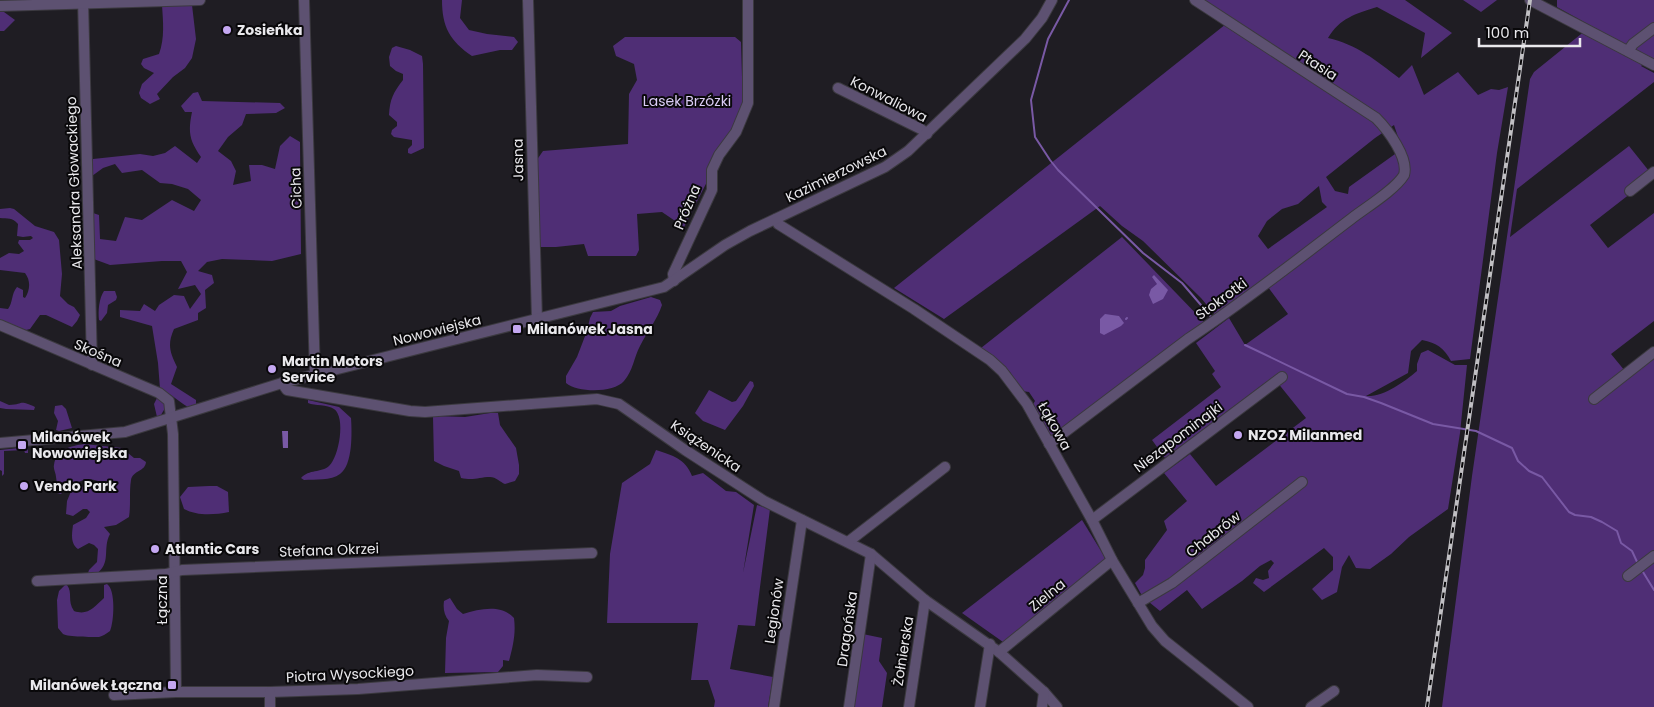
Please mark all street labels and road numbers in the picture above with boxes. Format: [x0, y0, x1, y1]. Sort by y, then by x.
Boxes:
street label: Ptasia [1295, 45, 1341, 85]
street label: Konwaliowa [847, 71, 931, 127]
street label: Aleksandra Głowackiego [61, 96, 87, 270]
street label: Jasna [508, 139, 528, 181]
street label: Kazimierzowska [782, 141, 890, 207]
street label: Cicha [285, 167, 307, 209]
street label: Próżna [669, 181, 705, 233]
street label: Stokrotki [1191, 273, 1251, 325]
street label: Nowowiejska [391, 309, 483, 351]
street label: Skośna [71, 334, 125, 372]
street label: Niezapominajki [1129, 397, 1227, 477]
street label: Łąkowa [1033, 398, 1077, 454]
street label: Książenicka [667, 415, 745, 477]
street label: Chabrów [1181, 506, 1245, 562]
street label: Stefana Okrzei [279, 538, 379, 562]
street label: Zielna [1025, 574, 1069, 616]
street label: Łączna [152, 576, 172, 624]
street label: Legionów [760, 576, 789, 645]
street label: Dragońska [832, 590, 862, 668]
street label: Żołnierska [888, 615, 918, 687]
street label: Piotra Wysockiego [286, 661, 415, 687]

